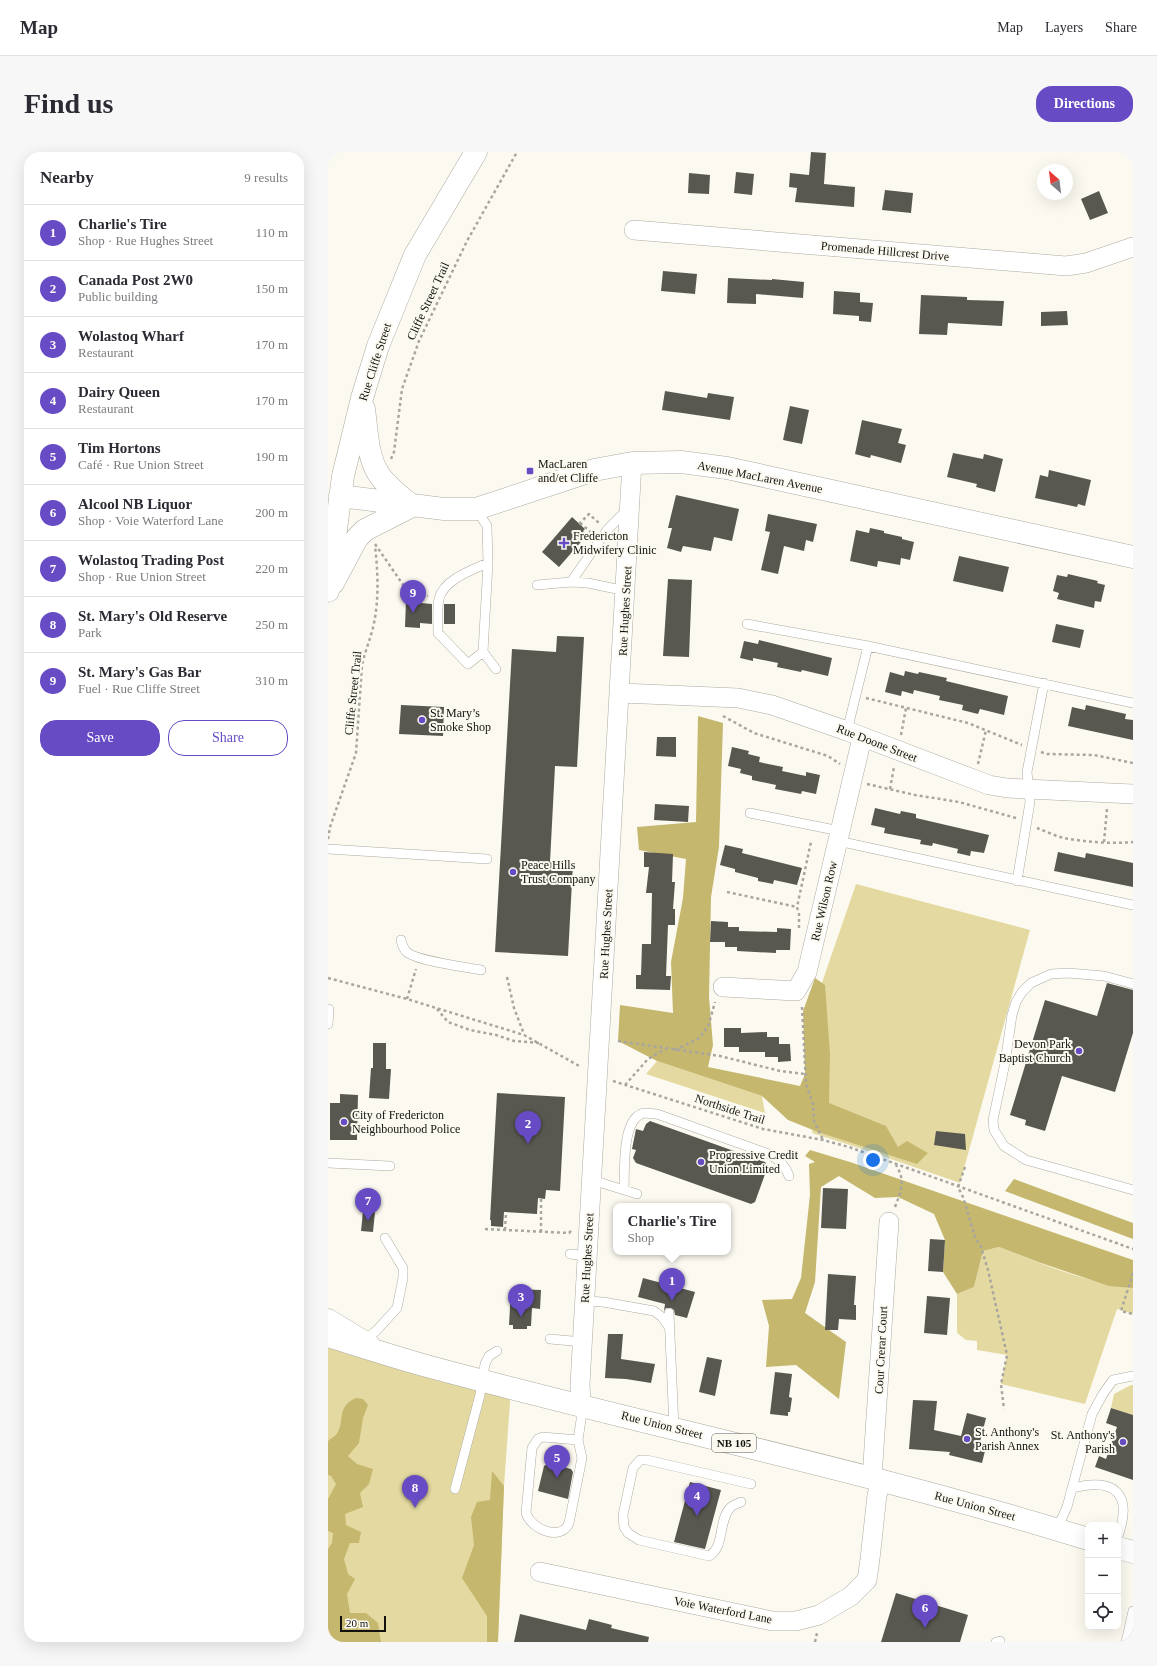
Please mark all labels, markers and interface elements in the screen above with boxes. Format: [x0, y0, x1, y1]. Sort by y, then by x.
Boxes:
text: Map [20, 17, 58, 38]
text: Map [997, 20, 1023, 35]
text: Layers [1045, 20, 1083, 35]
text: Share [1105, 20, 1137, 35]
button: Directions [1036, 86, 1133, 122]
text: Find us [24, 88, 114, 119]
north arrow [1037, 164, 1073, 200]
text: Nearby [40, 168, 94, 187]
text: 9 results [244, 170, 288, 185]
text: Charlie's Tire [78, 216, 167, 232]
text: 1 [50, 225, 56, 240]
text: 110 m [256, 225, 288, 240]
text: Shop · Rue Hughes Street [78, 233, 213, 248]
street label: Promenade Hillcrest Drive [820, 238, 950, 264]
street label: Cliffe Street Trail [404, 259, 452, 342]
text: Canada Post 2W0 [78, 272, 193, 288]
text: 2 [50, 281, 56, 296]
text: 150 m [255, 281, 288, 296]
text: Public building [78, 289, 158, 304]
street label: Rue Cliffe Street [356, 321, 394, 403]
text: Wolastoq Wharf [78, 328, 184, 344]
text: 3 [50, 337, 56, 352]
text: 170 m [255, 337, 288, 352]
text: Restaurant [78, 345, 134, 360]
text: Dairy Queen [78, 384, 160, 400]
text: 4 [50, 393, 56, 408]
text: 170 m [255, 393, 288, 408]
text: Restaurant [78, 401, 134, 416]
text: Tim Hortons [78, 440, 161, 456]
text: 5 [50, 449, 56, 464]
text: 190 m [255, 449, 288, 464]
text: Café · Rue Union Street [78, 457, 204, 472]
place label: MacLaren and/et Cliffe [538, 457, 598, 485]
street label: Avenue MacLaren Avenue [696, 458, 824, 496]
marker: MacLaren and/et Cliffe [525, 466, 535, 476]
text: Alcool NB Liquor [78, 496, 192, 512]
text: 6 [50, 505, 56, 520]
text: 200 m [255, 505, 288, 520]
text: Shop · Voie Waterford Lane [78, 513, 224, 528]
place label: Fredericton Midwifery Clinic [573, 529, 657, 557]
marker: Fredericton Midwifery Clinic [558, 537, 570, 549]
text: Wolastoq Trading Post [78, 552, 224, 568]
text: 7 [50, 561, 56, 576]
text: 220 m [255, 561, 288, 576]
street label: Rue Hughes Street [616, 565, 634, 656]
text: Shop · Rue Union Street [78, 569, 206, 584]
pin: 9 [400, 580, 426, 613]
text: St. Mary's Old Reserve [78, 608, 227, 624]
text: 8 [50, 617, 56, 632]
text: 250 m [255, 617, 288, 632]
text: Park [78, 625, 102, 640]
street label: Cliffe Street Trail [342, 650, 364, 736]
text: St. Mary's Gas Bar [78, 664, 201, 680]
text: 9 [50, 673, 56, 688]
text: 310 m [255, 673, 288, 688]
text: Fuel · Rue Cliffe Street [78, 681, 200, 696]
place label: St. Mary’s Smoke Shop [430, 706, 491, 734]
marker: St. Mary’s Smoke Shop [417, 715, 427, 725]
button: Save [40, 720, 160, 756]
button: Share [168, 720, 288, 756]
street label: Rue Doone Street [835, 721, 920, 765]
place label: Peace Hills Trust Company [521, 858, 596, 886]
street label: Rue Wilson Row [808, 859, 840, 943]
marker: Peace Hills Trust Company [508, 867, 518, 877]
street label: Rue Hughes Street [597, 888, 615, 979]
place label: Devon Park Baptist Church [999, 1037, 1071, 1065]
marker: Devon Park Baptist Church [1074, 1046, 1084, 1056]
street label: Northside Trail [693, 1091, 768, 1127]
place label: City of Fredericton Neighbourhood Police [352, 1108, 460, 1136]
pin: 2 [515, 1111, 541, 1144]
marker: City of Fredericton Neighbourhood Police [339, 1117, 349, 1127]
place label: Progressive Credit Union Limited [709, 1148, 799, 1176]
your location [863, 1150, 883, 1170]
marker: Progressive Credit Union Limited [696, 1157, 706, 1167]
pin: 7 [355, 1188, 381, 1221]
popup [613, 1203, 731, 1255]
street label: Rue Hughes Street [578, 1212, 596, 1303]
text: Charlie's Tire [628, 1213, 716, 1229]
text: Shop [628, 1230, 654, 1245]
pin: 1 [659, 1268, 685, 1301]
pin: 3 [508, 1284, 534, 1317]
street label: Cour Crerar Court [872, 1305, 890, 1394]
street label: Rue Union Street [620, 1408, 705, 1442]
place label: St. Anthony's Parish Annex [975, 1425, 1040, 1453]
place label: St. Anthony's Parish [1051, 1428, 1115, 1456]
road number: NB 105 [712, 1434, 756, 1452]
marker: St. Anthony's Parish Annex [962, 1434, 972, 1444]
marker: St. Anthony's Parish [1118, 1437, 1128, 1447]
pin: 5 [544, 1445, 570, 1478]
pin: 8 [402, 1475, 428, 1508]
pin: 4 [684, 1483, 710, 1516]
street label: Rue Union Street [933, 1488, 1018, 1524]
map controls [1085, 1522, 1121, 1630]
button: + [1085, 1522, 1121, 1558]
button: − [1085, 1558, 1121, 1594]
street label: Voie Waterford Lane [673, 1594, 773, 1626]
button: locate [1085, 1594, 1121, 1630]
pin: 6 [912, 1595, 938, 1628]
scale bar [340, 1614, 386, 1633]
text: 20 m [346, 1617, 368, 1629]

